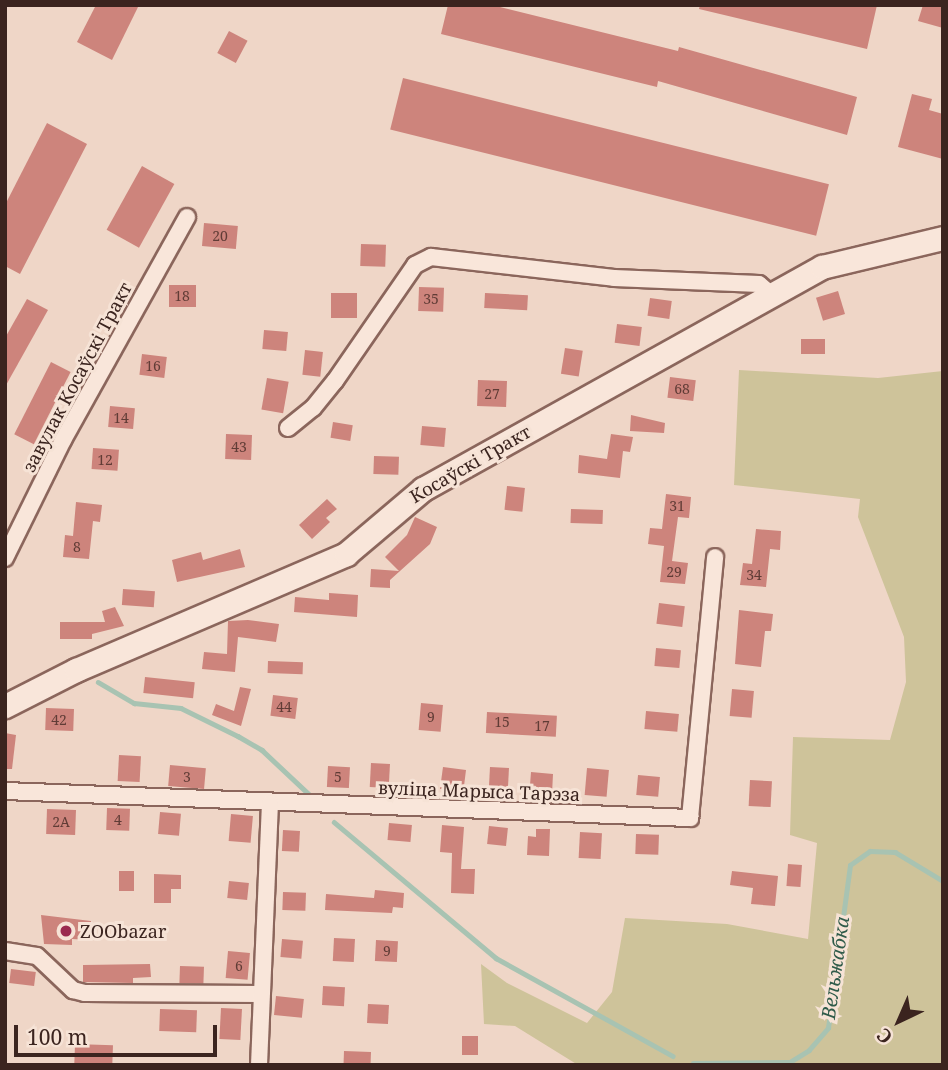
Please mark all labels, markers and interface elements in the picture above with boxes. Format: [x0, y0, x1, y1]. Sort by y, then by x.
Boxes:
house number: 20 [212, 228, 228, 244]
street label: завулак Косаўскі Тракт [18, 279, 136, 475]
house number: 18 [174, 288, 190, 304]
house number: 35 [423, 291, 439, 307]
house number: 16 [145, 358, 161, 374]
house number: 68 [674, 381, 690, 397]
house number: 27 [484, 386, 500, 402]
house number: 14 [113, 410, 129, 426]
street label: Косаўскі Тракт [406, 421, 534, 507]
house number: 43 [231, 439, 247, 455]
house number: 12 [97, 452, 113, 468]
house number: 31 [669, 498, 685, 514]
house number: 8 [73, 539, 81, 555]
house number: 29 [666, 564, 682, 580]
house number: 34 [746, 567, 762, 583]
house number: 44 [276, 699, 292, 715]
house number: 9 [427, 709, 435, 725]
house number: 42 [51, 712, 67, 728]
house number: 15 [494, 714, 510, 730]
house number: 17 [534, 718, 550, 734]
house number: 3 [183, 769, 191, 785]
house number: 5 [334, 769, 342, 785]
street label: вуліца Марыса Тарэза [378, 777, 580, 805]
house number: 4 [114, 812, 122, 828]
house number: 2А [52, 814, 70, 830]
water label: Вельжабка [818, 915, 854, 1021]
place label: ZOObazar [80, 920, 166, 942]
marker: ZOObazar [58, 923, 74, 939]
house number: 9 [383, 943, 391, 959]
house number: 6 [235, 958, 243, 974]
north arrow [864, 986, 934, 1056]
scale bar [18, 1010, 220, 1054]
text: С [871, 1022, 898, 1050]
text: 100 m [27, 1023, 88, 1051]

